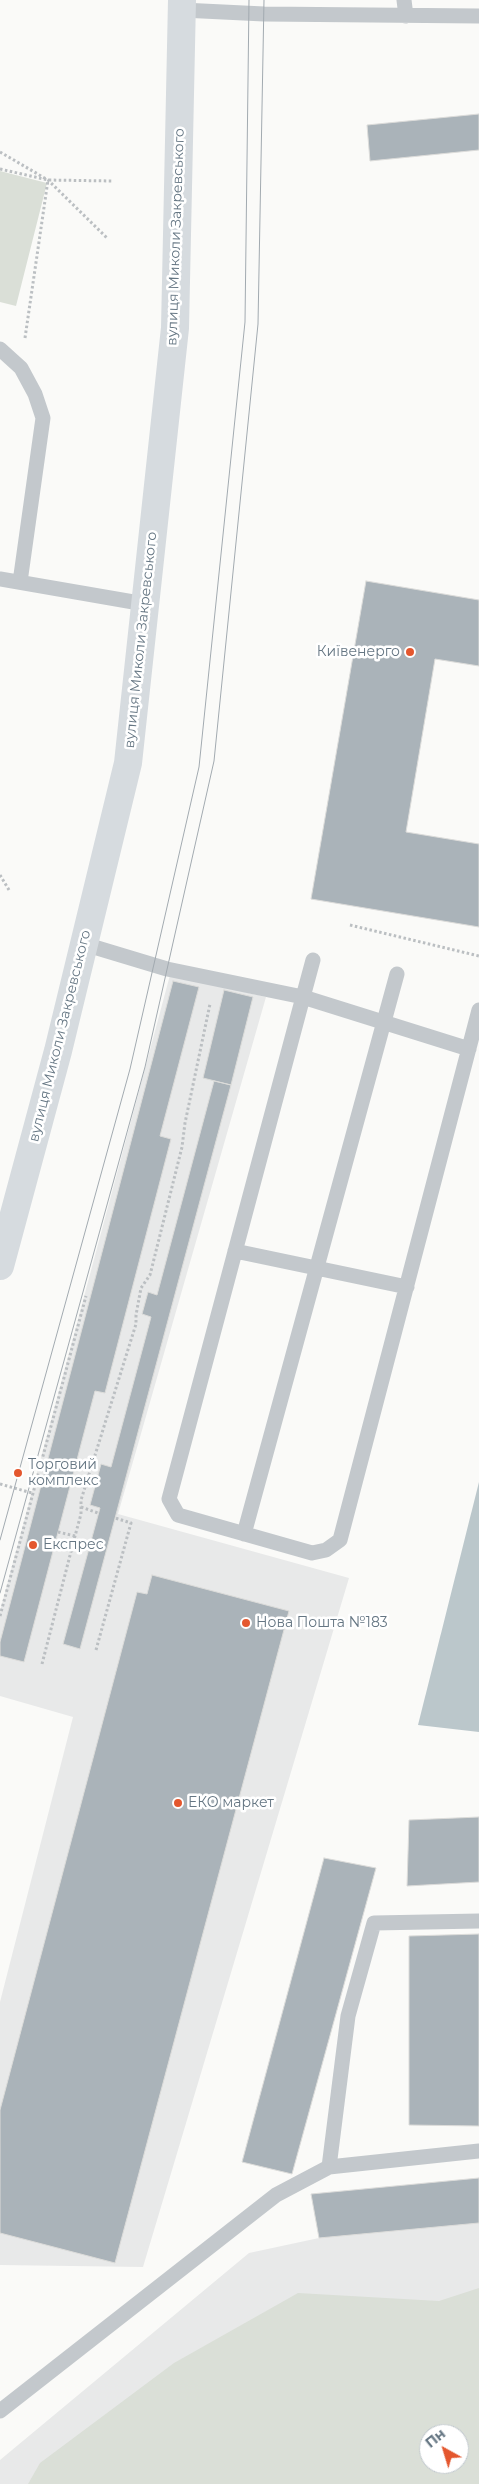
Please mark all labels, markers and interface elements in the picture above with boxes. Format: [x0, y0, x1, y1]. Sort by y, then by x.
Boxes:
street label: вулиця Миколи Закревського [164, 128, 188, 346]
street label: вулиця Миколи Закревського [121, 531, 161, 749]
place label: Київенерго [317, 644, 400, 660]
marker: Київенерго [404, 646, 416, 658]
street label: вулиця Миколи Закревського [26, 928, 94, 1144]
place label: Торговий комплекс [28, 1457, 99, 1490]
marker: Торговий комплекс [12, 1467, 24, 1479]
place label: Експрес [43, 1537, 104, 1553]
marker: Експрес [27, 1539, 39, 1551]
place label: Нова Пошта №183 [256, 1615, 388, 1631]
marker: Нова Пошта №183 [240, 1617, 252, 1629]
place label: ЕКО маркет [188, 1795, 274, 1811]
marker: ЕКО маркет [172, 1797, 184, 1809]
north arrow [419, 2424, 469, 2474]
text: Пн [421, 2424, 449, 2452]

